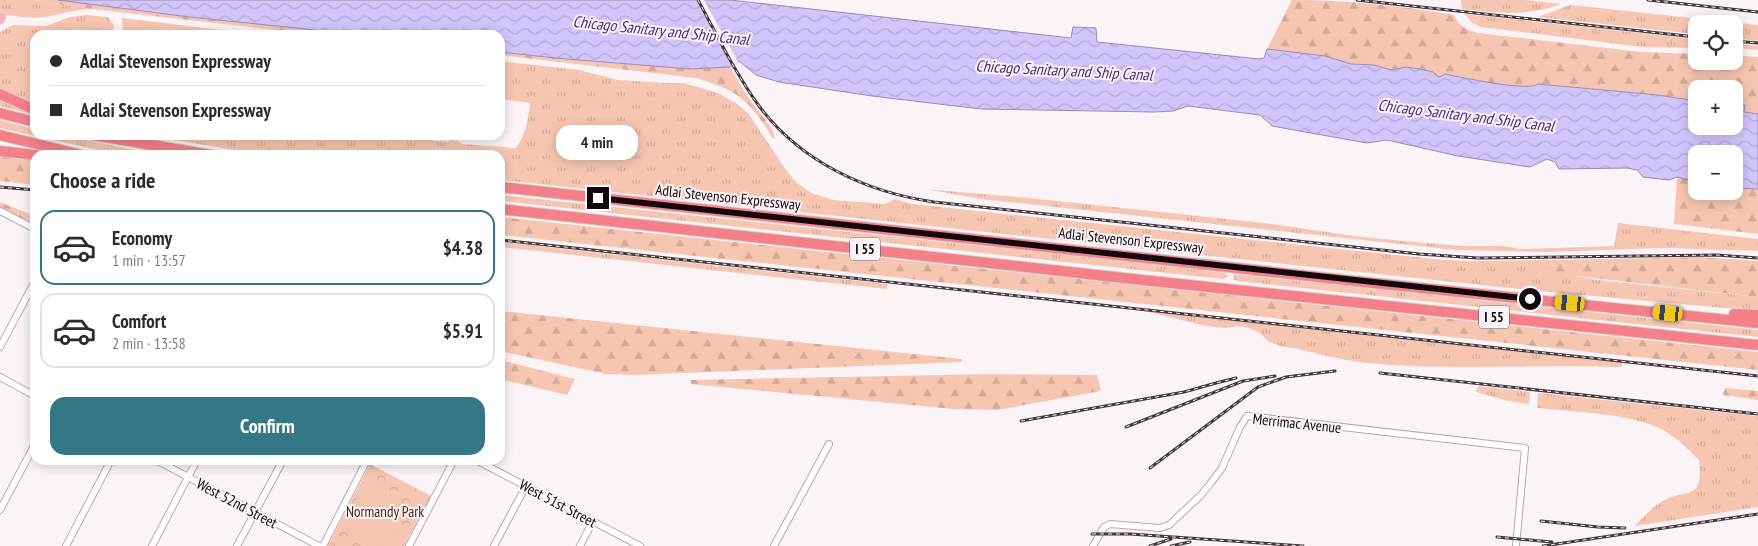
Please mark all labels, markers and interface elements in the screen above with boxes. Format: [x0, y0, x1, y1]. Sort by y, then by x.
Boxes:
water label: Chicago Sanitary and Ship Canal [572, 11, 751, 49]
map controls [1688, 15, 1743, 200]
button: locate [1688, 15, 1743, 70]
text: Adlai Stevenson Expressway [80, 49, 271, 73]
water label: Chicago Sanitary and Ship Canal [975, 55, 1154, 85]
button: + [1688, 80, 1743, 135]
water label: Chicago Sanitary and Ship Canal [1377, 94, 1556, 136]
text: Adlai Stevenson Expressway [80, 98, 271, 122]
callout: 4 min [557, 126, 639, 160]
text: 4 min [581, 132, 613, 152]
button: − [1688, 145, 1743, 200]
text: Choose a ride [50, 166, 155, 194]
street label: Adlai Stevenson Expressway [654, 180, 802, 214]
route end [587, 187, 609, 209]
street label: Adlai Stevenson Expressway [1057, 223, 1205, 257]
icon: car [52, 225, 97, 270]
text: Economy [112, 226, 172, 250]
text: $4.38 [443, 236, 483, 260]
road number: I 55 [850, 238, 880, 260]
text: 1 min · 13:57 [112, 250, 186, 270]
route start [1519, 288, 1541, 310]
car [1554, 294, 1585, 312]
car [1652, 304, 1683, 322]
road number: I 55 [1479, 306, 1509, 328]
icon: car [52, 308, 97, 353]
text: Comfort [112, 309, 166, 333]
text: $5.91 [443, 319, 483, 343]
text: 2 min · 13:58 [112, 333, 186, 353]
button: Confirm [50, 397, 485, 455]
street label: Merrimac Avenue [1252, 409, 1342, 437]
street label: West 52nd Street [193, 474, 281, 532]
street label: West 51st Street [516, 475, 600, 531]
park label: Normandy Park [346, 502, 424, 521]

